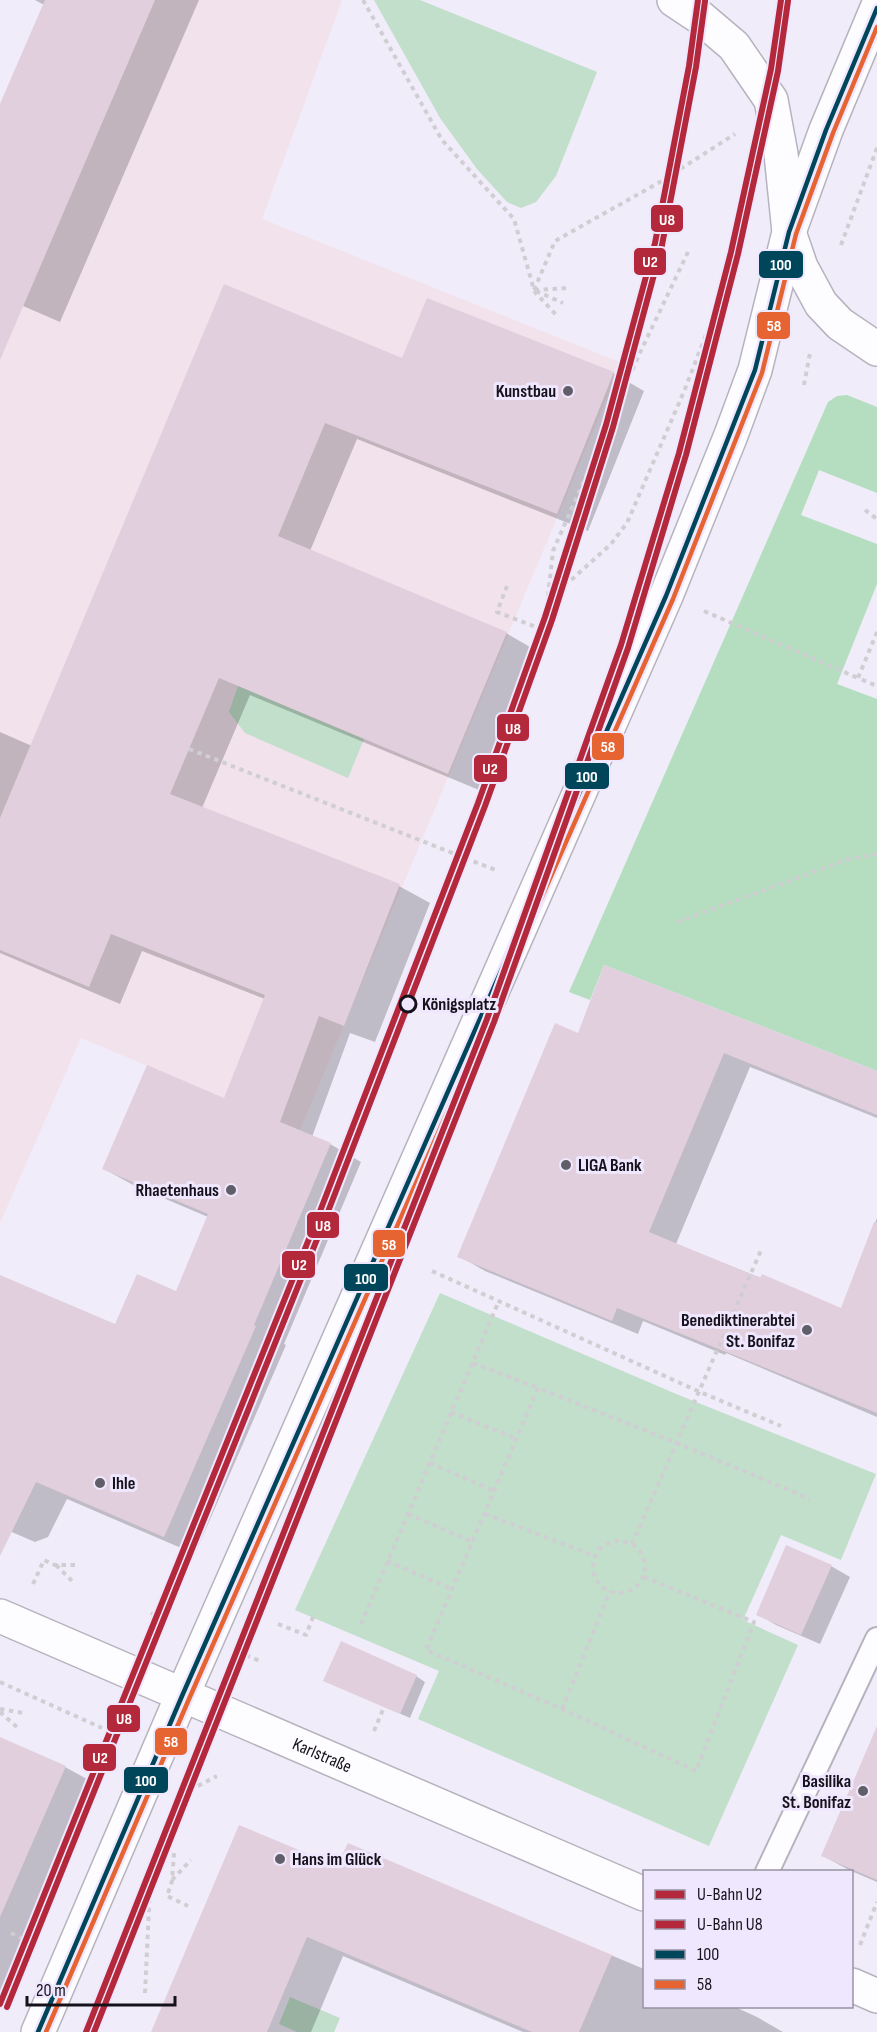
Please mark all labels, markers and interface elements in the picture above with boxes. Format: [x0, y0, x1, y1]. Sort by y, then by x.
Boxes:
line badge: U8 [650, 204, 684, 233]
text: U8 [659, 211, 675, 230]
line badge: U2 [633, 247, 667, 276]
line badge: 100 [758, 250, 804, 279]
text: U2 [642, 253, 658, 272]
text: 100 [770, 256, 792, 275]
line badge: 58 [756, 311, 791, 340]
text: 58 [767, 317, 782, 336]
place label: Kunstbau [496, 381, 556, 402]
marker: Kunstbau [561, 384, 575, 398]
line badge: U8 [496, 713, 530, 742]
text: U8 [505, 720, 521, 739]
line badge: 58 [591, 732, 625, 761]
text: 58 [601, 738, 616, 757]
line badge: U2 [473, 754, 508, 783]
text: U2 [482, 760, 498, 779]
line badge: 100 [564, 762, 610, 790]
text: 100 [576, 768, 598, 787]
place label: Königsplatz [422, 994, 496, 1015]
marker: Königsplatz [399, 995, 417, 1013]
place label: LIGA Bank [578, 1155, 642, 1176]
marker: LIGA Bank [559, 1158, 573, 1172]
place label: Rhaetenhaus [135, 1180, 219, 1201]
marker: Rhaetenhaus [224, 1183, 238, 1197]
line badge: U8 [306, 1211, 340, 1239]
text: U8 [315, 1217, 331, 1236]
line badge: 58 [372, 1229, 406, 1258]
text: 58 [382, 1236, 397, 1255]
line badge: U2 [281, 1250, 316, 1279]
text: U2 [291, 1256, 307, 1275]
line badge: 100 [343, 1263, 389, 1292]
text: 100 [355, 1270, 377, 1289]
place label: Benediktinerabtei St. Bonifaz [681, 1310, 795, 1352]
marker: Benediktinerabtei St. Bonifaz [800, 1323, 814, 1337]
place label: Ihle [112, 1473, 135, 1494]
marker: Ihle [93, 1476, 107, 1490]
line badge: U8 [106, 1704, 141, 1733]
text: U8 [116, 1710, 132, 1729]
line badge: 58 [154, 1727, 188, 1756]
text: 58 [164, 1733, 179, 1752]
street label: Karlstraße [289, 1734, 355, 1778]
line badge: U2 [82, 1743, 117, 1772]
text: U2 [92, 1749, 108, 1768]
line badge: 100 [123, 1766, 169, 1794]
place label: Basilika St. Bonifaz [782, 1771, 851, 1813]
text: 100 [135, 1772, 157, 1791]
marker: Basilika St. Bonifaz [856, 1784, 870, 1798]
place label: Hans im Glück [292, 1849, 382, 1870]
marker: Hans im Glück [273, 1852, 287, 1866]
legend [643, 1870, 853, 2008]
text: U-Bahn U2 [697, 1884, 762, 1905]
text: U-Bahn U8 [697, 1914, 763, 1935]
text: 100 [697, 1944, 719, 1965]
scale bar [27, 1969, 176, 2007]
text: 58 [697, 1974, 712, 1995]
text: 20 m [36, 1980, 66, 2001]

